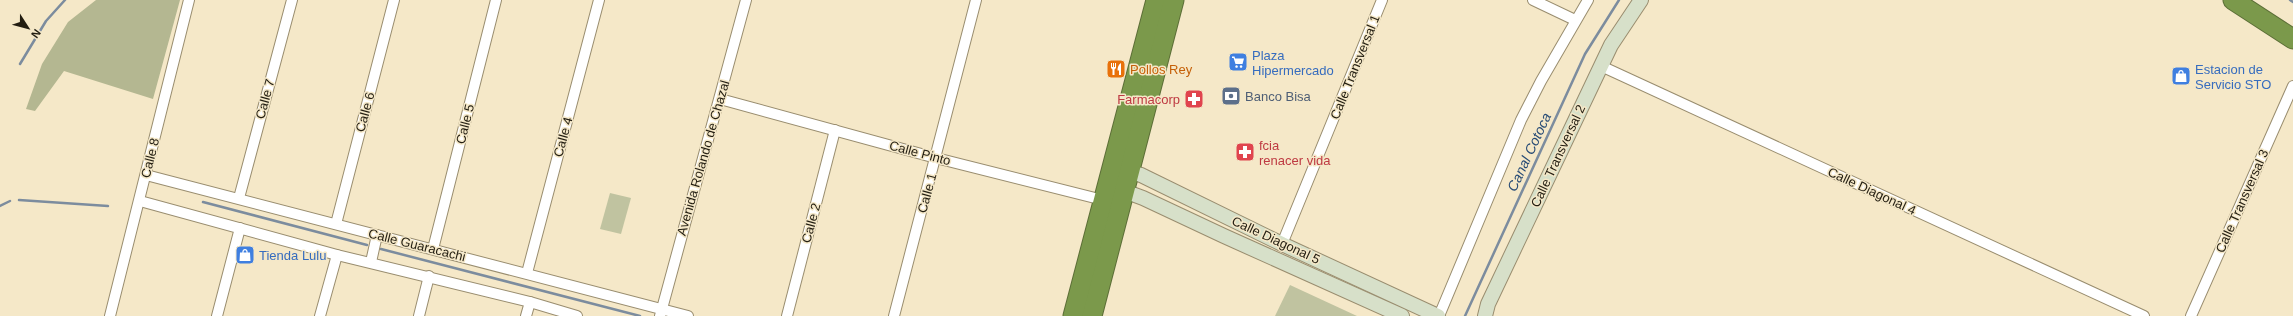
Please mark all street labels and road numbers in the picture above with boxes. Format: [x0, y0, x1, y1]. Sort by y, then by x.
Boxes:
street label: Calle Transversal 1 [1327, 13, 1383, 121]
street label: Calle 7 [253, 78, 277, 120]
street label: Avenida Rolando de Chazal [674, 78, 732, 237]
street label: Calle 6 [353, 91, 377, 133]
street label: Calle Transversal 2 [1528, 102, 1588, 210]
street label: Calle 5 [453, 103, 477, 145]
street label: Calle 4 [551, 116, 575, 158]
street label: Calle 8 [138, 137, 162, 179]
street label: Calle Pinto [888, 138, 952, 168]
street label: Calle Transversal 3 [2213, 147, 2271, 255]
street label: Calle Diagonal 4 [1826, 164, 1918, 218]
street label: Calle 1 [915, 172, 939, 214]
street label: Calle 2 [799, 202, 823, 244]
street label: Calle Diagonal 5 [1230, 213, 1322, 267]
street label: Calle Guaracachi [367, 226, 467, 264]

